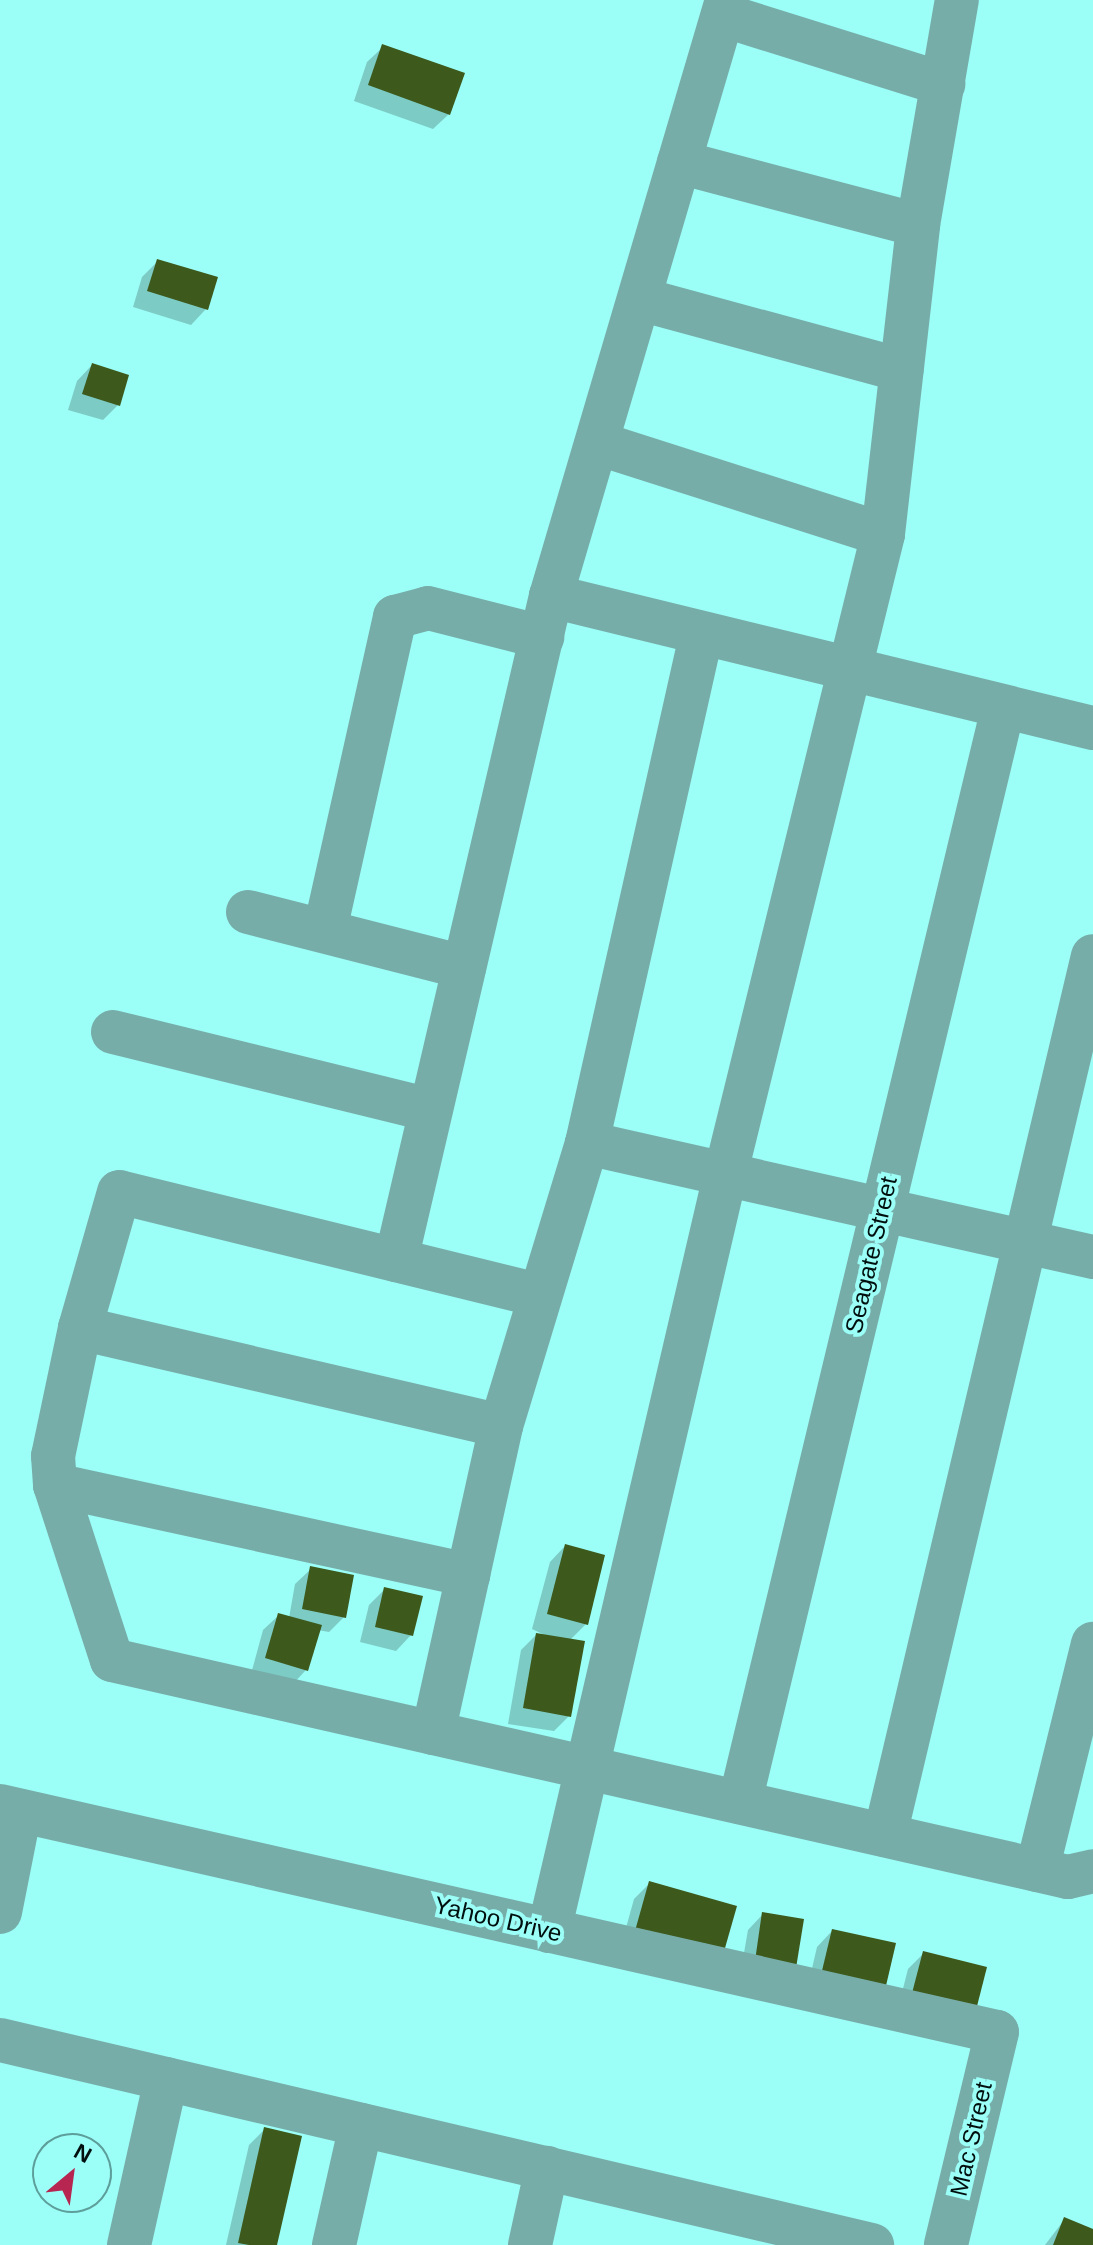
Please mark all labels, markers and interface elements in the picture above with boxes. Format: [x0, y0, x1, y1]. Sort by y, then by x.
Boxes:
street label: Seagate Street [839, 1174, 903, 1336]
street label: Yahoo Drive [431, 1890, 565, 1948]
street label: Mac Street [944, 2079, 998, 2199]
north arrow [32, 2133, 112, 2213]
text: N [70, 2139, 96, 2168]

